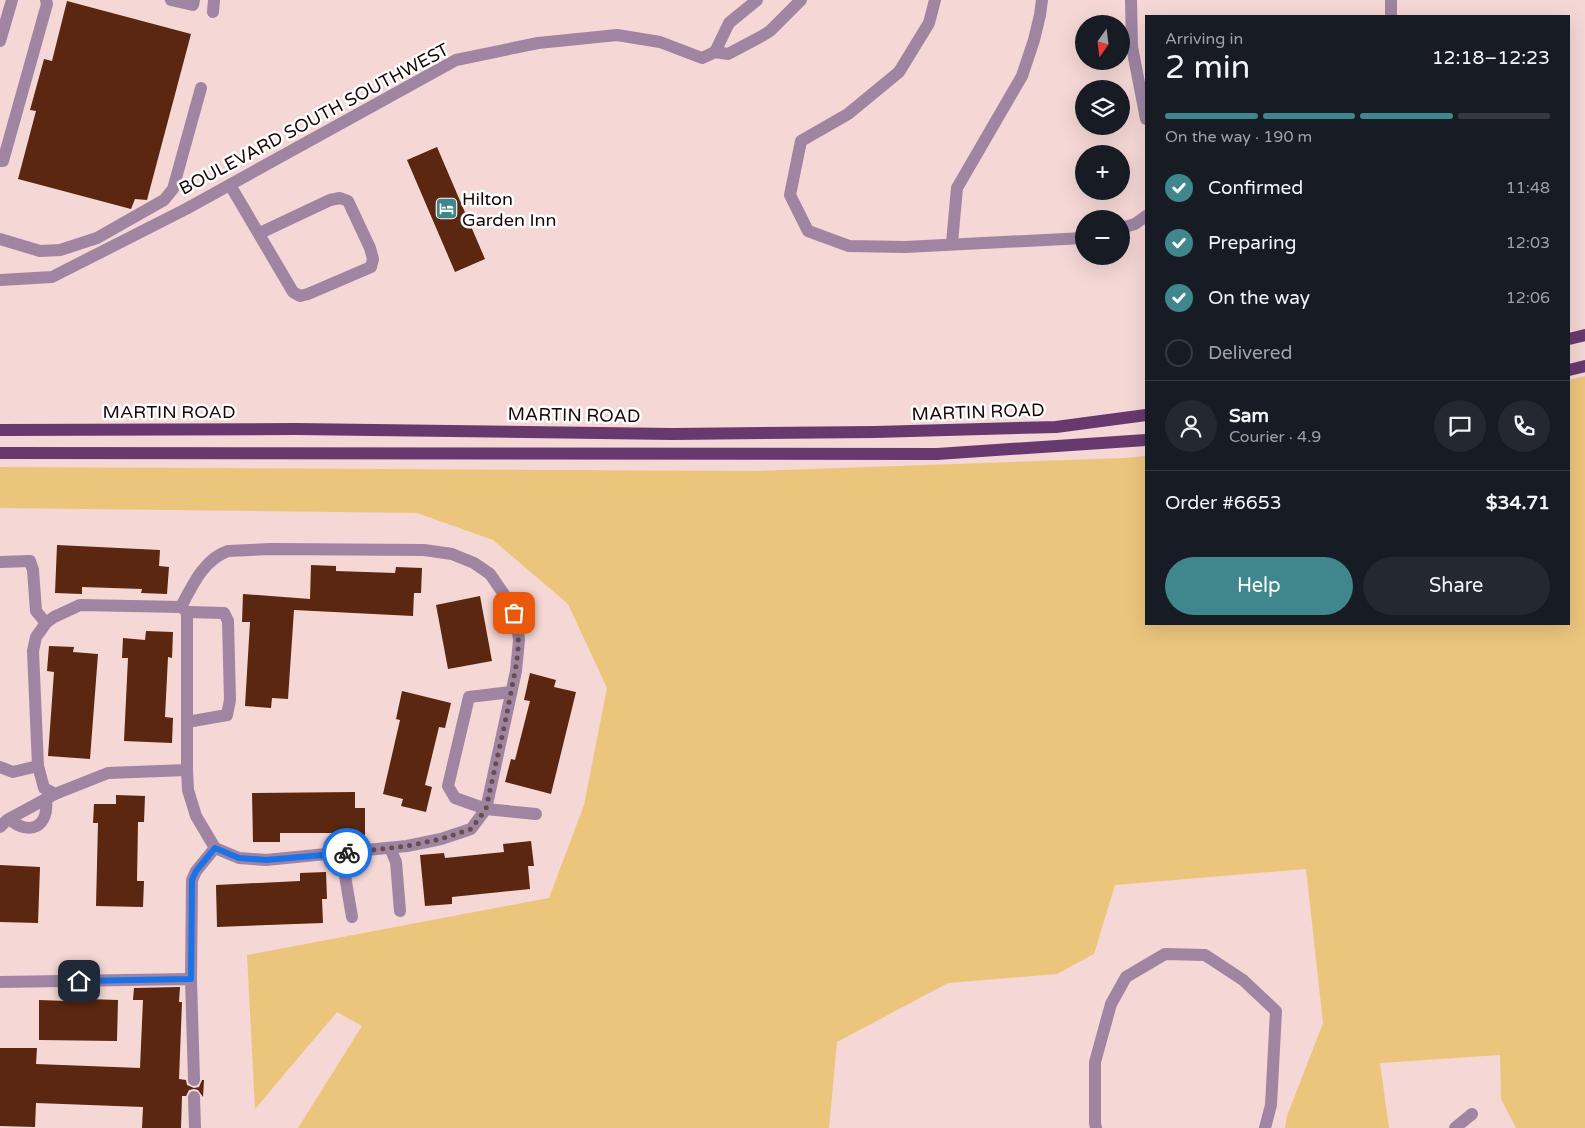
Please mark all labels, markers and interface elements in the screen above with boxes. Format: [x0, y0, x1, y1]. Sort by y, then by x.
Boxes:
north arrow [1075, 15, 1130, 70]
map controls [1075, 15, 1130, 265]
text: Arriving in [1165, 29, 1243, 49]
street label: BOULEVARD SOUTH SOUTHWEST [175, 38, 453, 200]
text: 12:18–12:23 [1432, 47, 1550, 69]
text: 2 min [1165, 49, 1250, 87]
button: layers [1075, 80, 1130, 135]
text: On the way · 190 m [1165, 127, 1312, 147]
button: + [1075, 145, 1130, 200]
icon: check [1165, 174, 1193, 202]
text: Confirmed [1208, 177, 1303, 199]
text: 11:48 [1506, 178, 1550, 198]
place label: Hilton Garden Inn [462, 188, 556, 231]
hotel icon: Hilton Garden Inn [434, 197, 458, 221]
button: − [1075, 210, 1130, 265]
icon: check [1165, 229, 1193, 257]
text: Preparing [1208, 232, 1297, 254]
text: 12:03 [1506, 233, 1550, 253]
icon: check [1165, 284, 1193, 312]
text: On the way [1208, 287, 1310, 309]
text: 12:06 [1506, 288, 1550, 308]
text: Delivered [1208, 342, 1293, 364]
street label: MARTIN ROAD [911, 399, 1045, 425]
button: person [1165, 400, 1217, 452]
button: chat [1434, 400, 1486, 452]
button: phone [1498, 400, 1550, 452]
street label: MARTIN ROAD [103, 401, 235, 423]
street label: MARTIN ROAD [507, 403, 641, 427]
text: Sam [1229, 405, 1269, 427]
text: Courier · 4.9 [1229, 427, 1321, 447]
text: Order #6653 [1165, 492, 1282, 514]
text: $34.71 [1486, 492, 1550, 514]
button: Help [1165, 557, 1353, 615]
button: Share [1363, 557, 1550, 615]
pin [493, 592, 535, 634]
icon: bag [500, 599, 528, 627]
courier [322, 828, 372, 878]
icon: bike [333, 839, 361, 867]
pin [58, 960, 100, 1002]
icon: home [65, 967, 93, 995]

